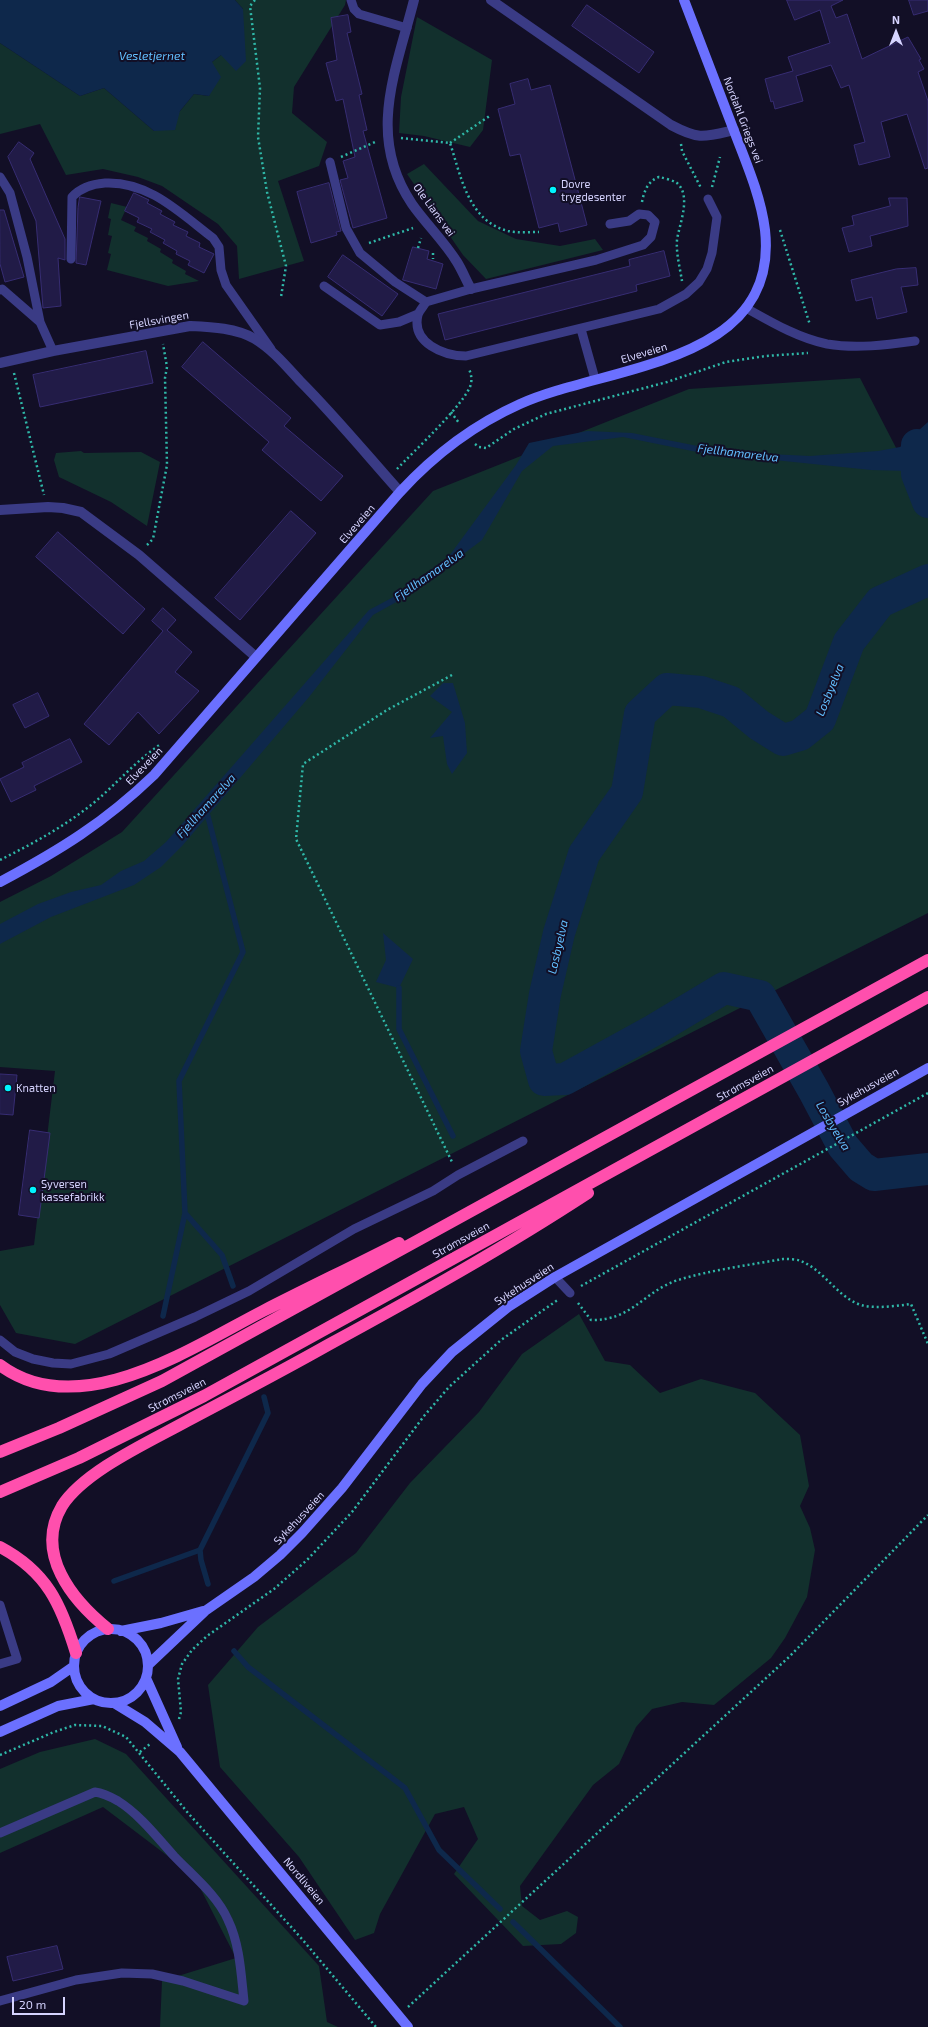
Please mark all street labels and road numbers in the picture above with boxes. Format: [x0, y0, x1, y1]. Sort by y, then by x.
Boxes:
street label: Nordahl Griegs vei [720, 75, 766, 165]
street label: Ole Lians vei [410, 181, 458, 239]
street label: Fjellsvingen [128, 308, 190, 332]
street label: Elveveien [619, 340, 669, 366]
street label: Elveveien [336, 502, 378, 546]
street label: Elveveien [123, 744, 165, 788]
street label: Strømsveien [714, 1062, 776, 1104]
street label: Sykehusveien [835, 1065, 901, 1109]
street label: Strømsveien [430, 1219, 492, 1261]
street label: Sykehusveien [492, 1260, 556, 1308]
street label: Strømsveien [146, 1375, 208, 1415]
street label: Sykehusveien [271, 1489, 327, 1547]
street label: Nordliveien [281, 1855, 327, 1907]

